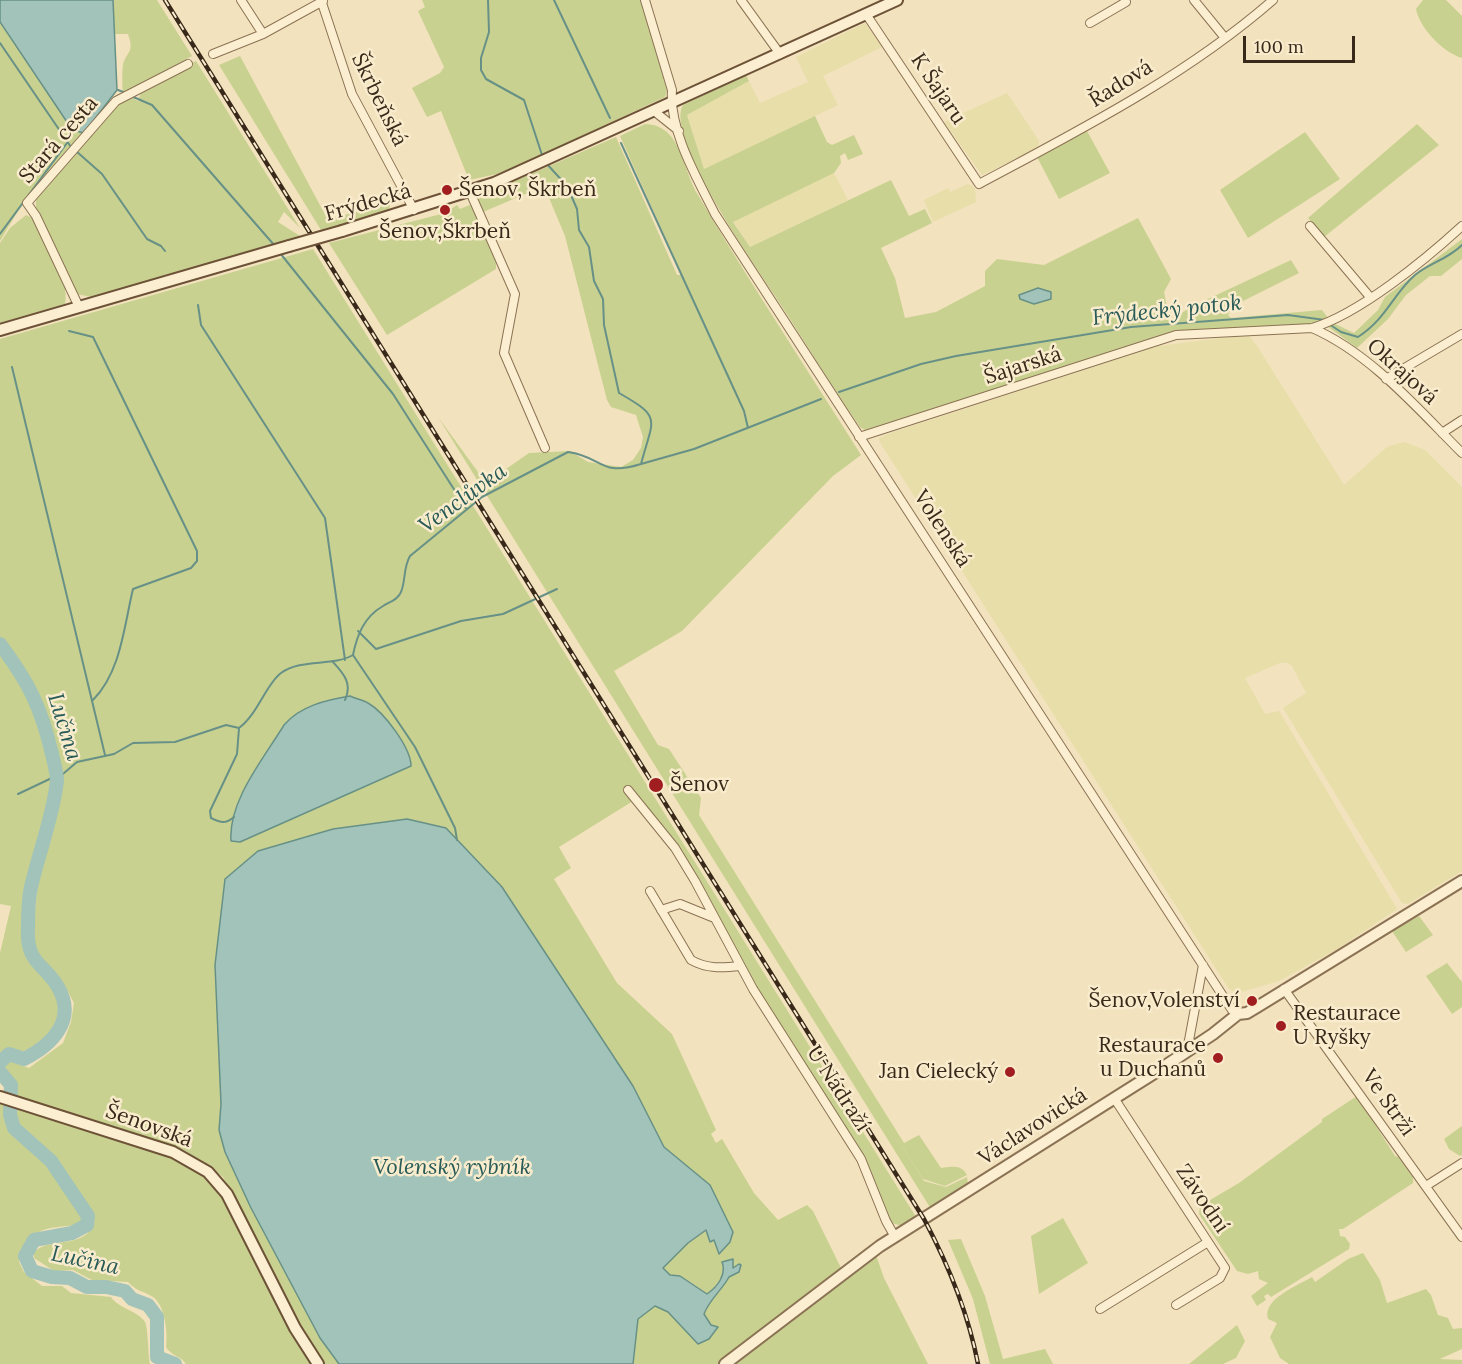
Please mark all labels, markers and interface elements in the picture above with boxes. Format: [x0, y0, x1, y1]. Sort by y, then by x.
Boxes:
scale bar [1246, 24, 1358, 62]
text: 100 m [1254, 35, 1304, 58]
street label: Škrbeňská [346, 49, 412, 151]
street label: K Šajaru [905, 49, 971, 129]
street label: Řadová [1085, 55, 1157, 113]
street label: Stará cesta [14, 91, 104, 189]
place label: Šenov, Škrbeň [459, 177, 596, 203]
street label: Frýdecká [322, 179, 414, 227]
marker: Šenov, Škrbeň [440, 183, 454, 197]
marker: Šenov,Škrbeň [438, 203, 452, 217]
place label: Šenov,Škrbeň [379, 219, 511, 245]
water label: Frýdecký potok [1091, 290, 1243, 332]
street label: Okrajová [1361, 334, 1443, 410]
street label: Šajarská [981, 342, 1065, 390]
water label: Venclůvka [414, 458, 512, 540]
street label: Volenská [908, 486, 976, 572]
water label: Lučina [41, 690, 87, 764]
place label: Šenov [670, 772, 729, 798]
marker: Šenov [647, 776, 665, 794]
place label: Šenov,Volenství [1088, 988, 1240, 1014]
marker: Šenov,Volenství [1245, 994, 1259, 1008]
place label: Restaurace U Ryšky [1293, 1001, 1401, 1051]
marker: Restaurace U Ryšky [1274, 1019, 1288, 1033]
place label: Restaurace u Duchanů [1098, 1033, 1206, 1083]
street label: U Nádraží [801, 1041, 875, 1137]
marker: Restaurace u Duchanů [1211, 1051, 1225, 1065]
place label: Jan Cielecký [879, 1059, 998, 1085]
marker: Jan Cielecký [1003, 1065, 1017, 1079]
street label: Ve Strži [1356, 1065, 1420, 1141]
street label: Václavovická [974, 1083, 1092, 1171]
street label: Šenovská [102, 1099, 196, 1153]
water label: Volenský rybník [373, 1155, 531, 1181]
street label: Závodní [1170, 1160, 1234, 1238]
water label: Lučina [49, 1241, 121, 1281]

